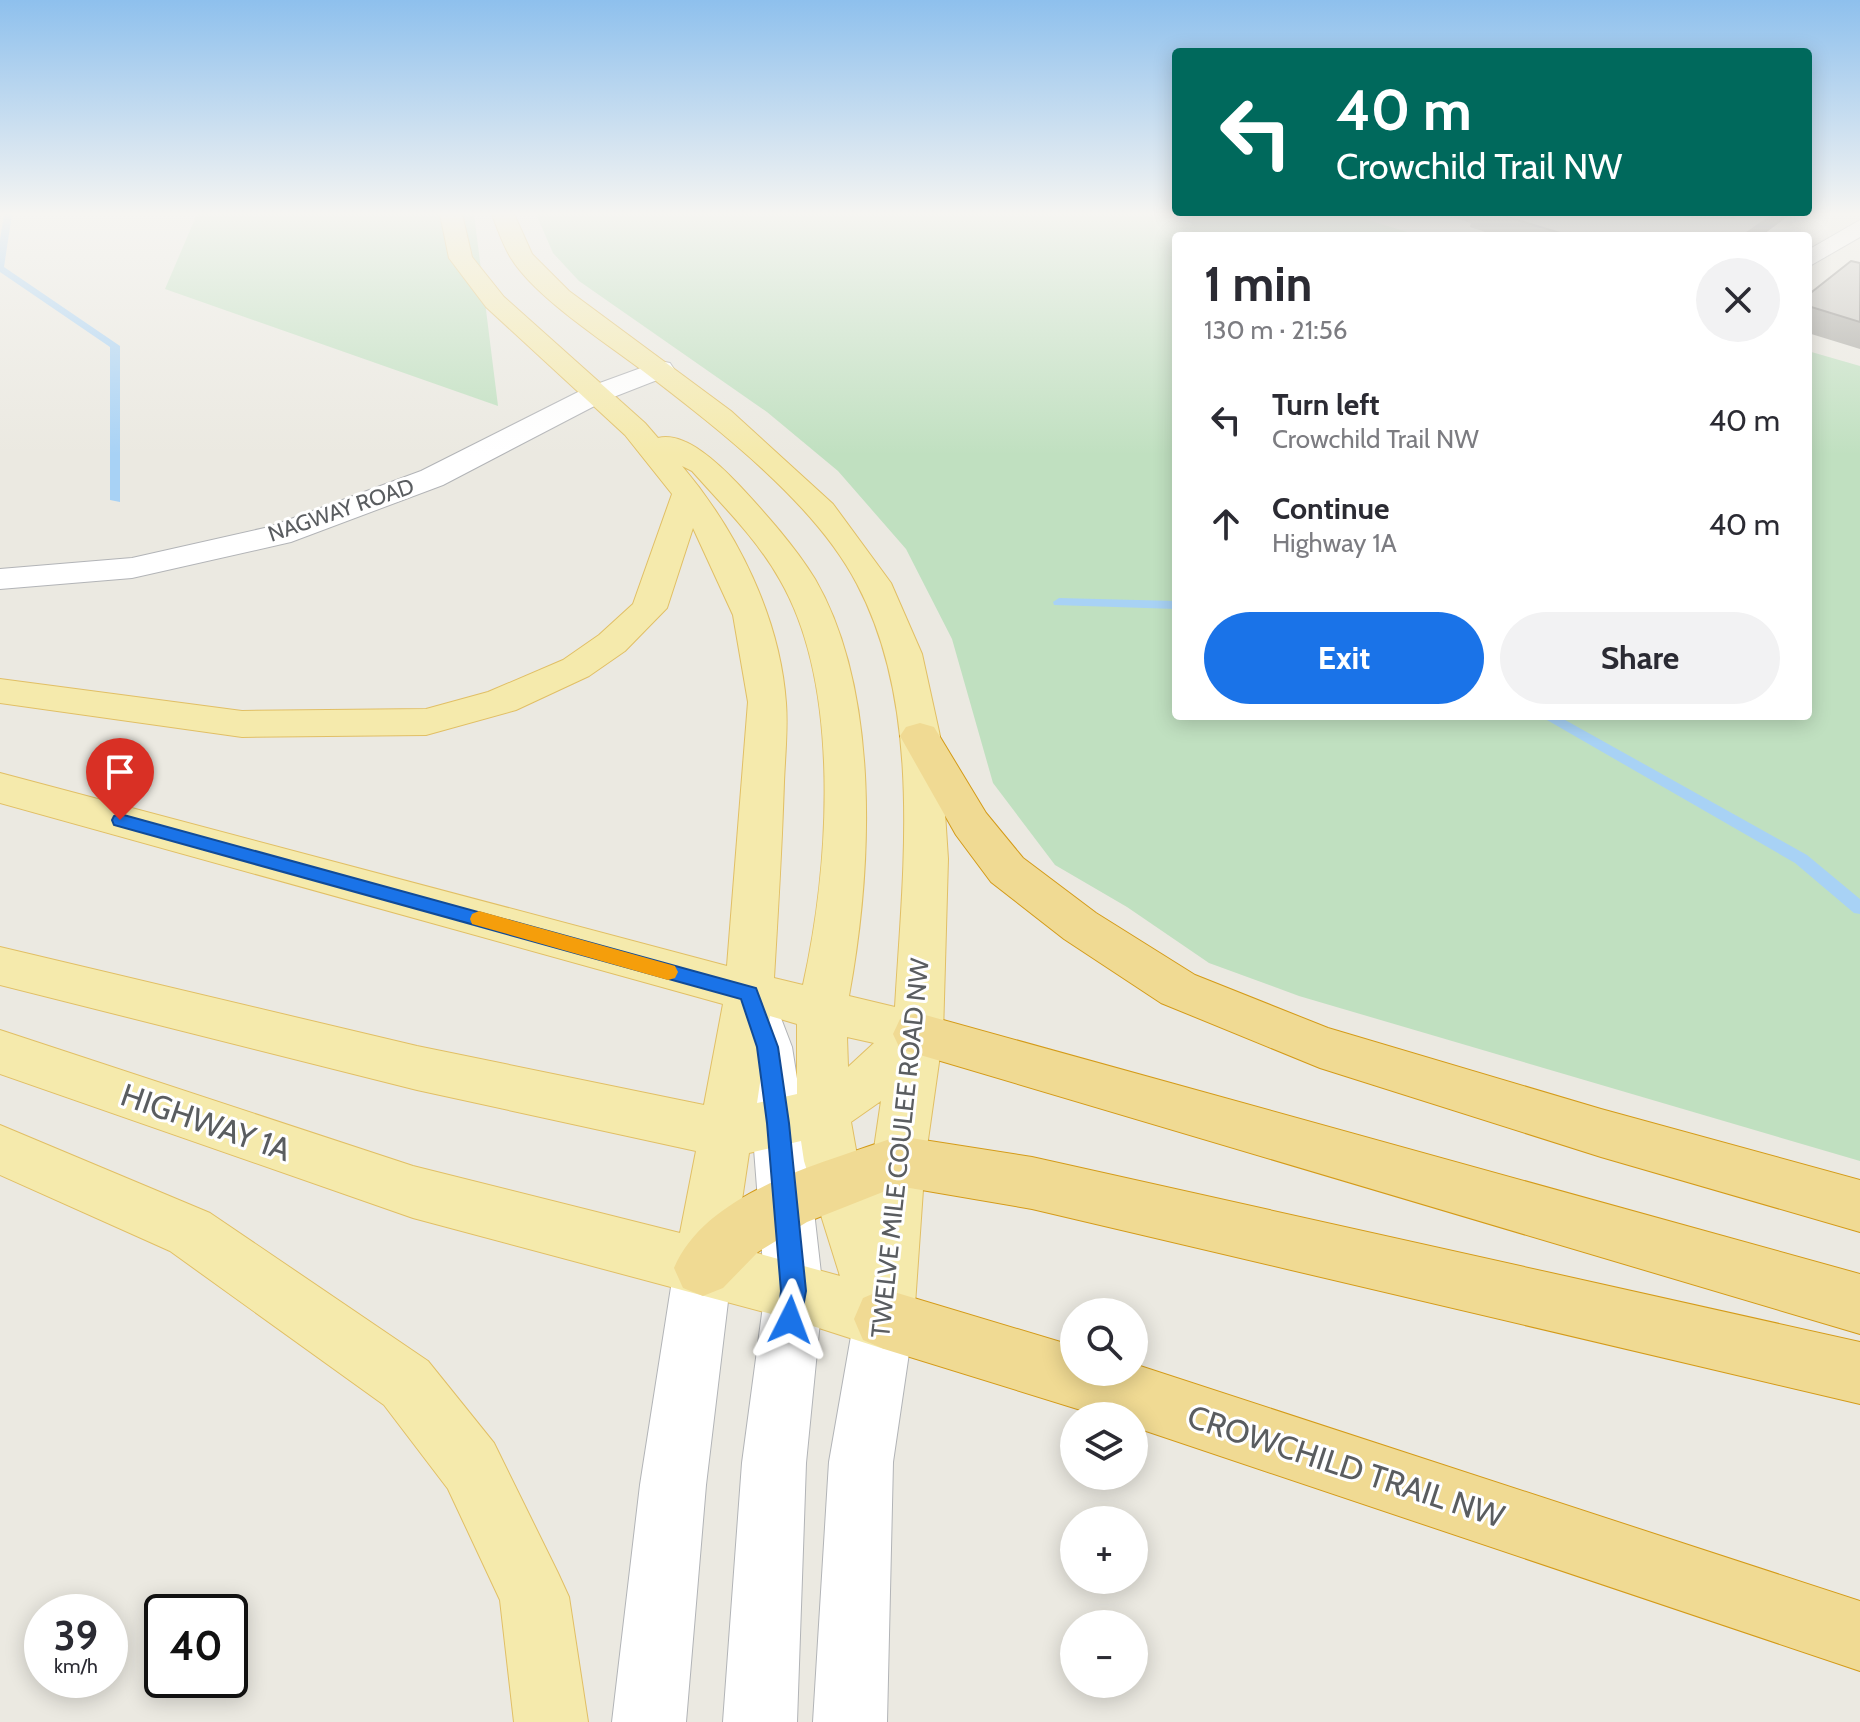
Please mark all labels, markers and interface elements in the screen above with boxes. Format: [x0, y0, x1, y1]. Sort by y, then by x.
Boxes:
text: 40 m [1336, 76, 1472, 144]
icon: left [1204, 80, 1308, 184]
text: Crowchild Trail NW [1336, 144, 1622, 188]
text: 1 min [1204, 255, 1312, 313]
button: close [1696, 258, 1780, 342]
text: 130 m · 21:56 [1204, 314, 1348, 346]
text: Turn left [1272, 386, 1380, 423]
icon: left [1204, 398, 1248, 442]
text: 40 m [1709, 402, 1780, 439]
text: Crowchild Trail NW [1272, 423, 1479, 455]
street label: NAGWAY ROAD [264, 472, 418, 548]
text: Continue [1272, 490, 1389, 527]
icon: ahead [1204, 502, 1248, 546]
text: 40 m [1709, 506, 1780, 543]
text: Highway 1A [1272, 527, 1397, 559]
button: Exit [1204, 612, 1484, 704]
button: Share [1500, 612, 1780, 704]
pin [86, 738, 154, 820]
icon: arrive [98, 750, 142, 794]
street label: TWELVE MILE COULEE ROAD NW [864, 956, 936, 1339]
street label: HIGHWAY 1A [116, 1075, 296, 1169]
position arrow [748, 1278, 832, 1362]
map controls [1060, 1298, 1148, 1698]
button: search [1060, 1298, 1148, 1386]
street label: CROWCHILD TRAIL NW [1183, 1396, 1510, 1536]
button: layers [1060, 1402, 1148, 1490]
button: + [1060, 1506, 1148, 1594]
speed limit sign: 40 [144, 1594, 248, 1698]
button: − [1060, 1610, 1148, 1698]
text: 39 [54, 1611, 98, 1660]
text: km/h [54, 1654, 98, 1678]

